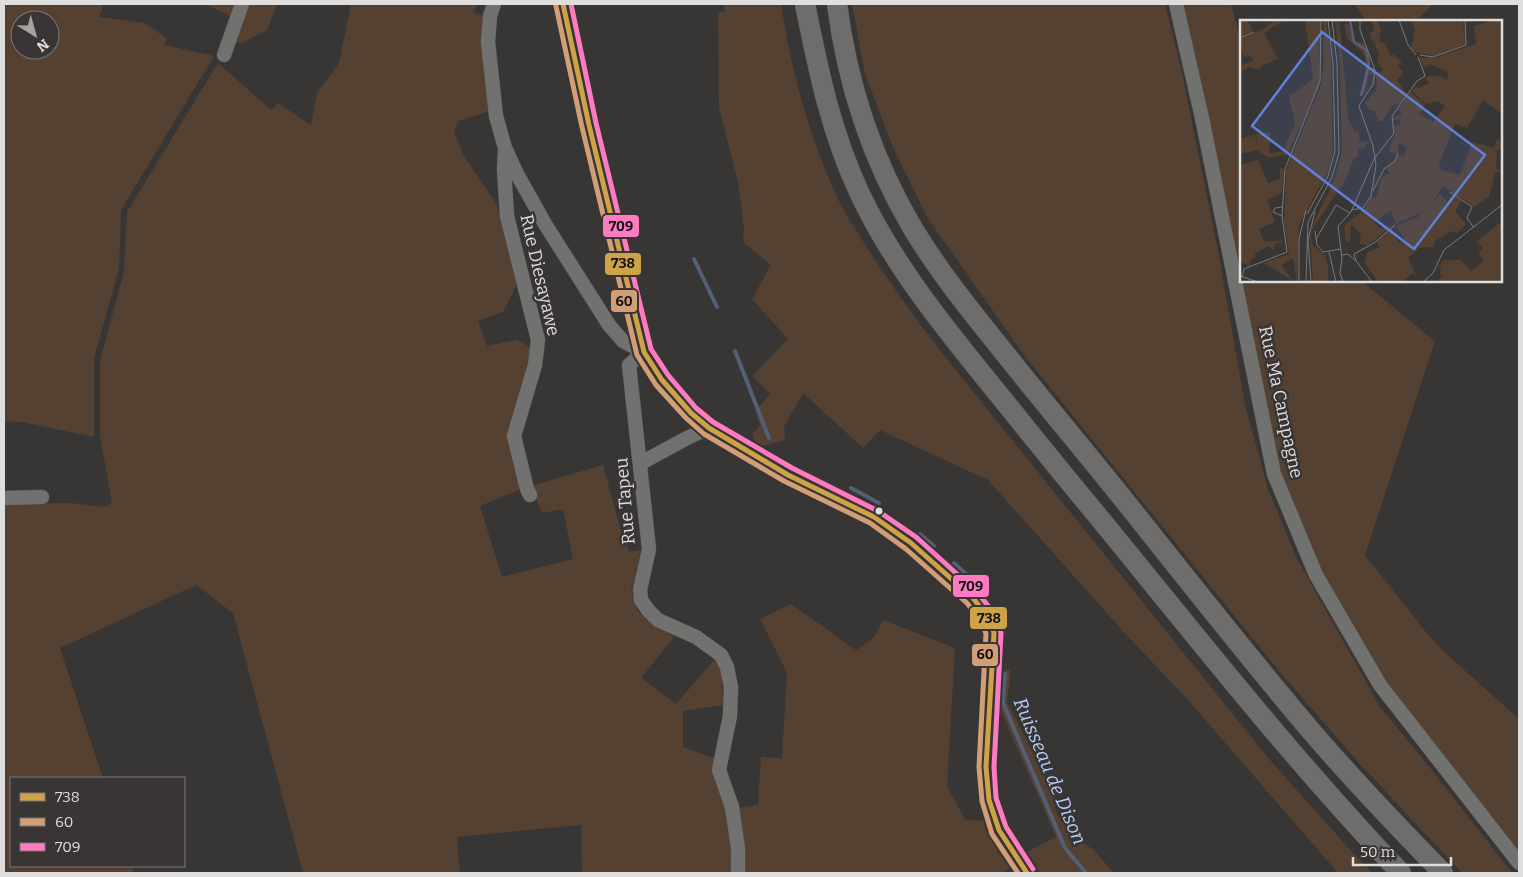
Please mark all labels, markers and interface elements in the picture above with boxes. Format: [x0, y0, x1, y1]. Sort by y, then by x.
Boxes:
north arrow [10, 10, 60, 60]
inset map [1240, 20, 1503, 282]
text: N [33, 35, 52, 55]
street label: Rue Diesayawe [515, 212, 565, 338]
line badge: 709 [602, 214, 640, 238]
text: 709 [609, 218, 633, 235]
line badge: 738 [604, 252, 642, 276]
text: 738 [611, 255, 635, 272]
line badge: 60 [610, 289, 638, 313]
text: 60 [615, 293, 633, 310]
street label: Rue Ma Campagne [1254, 324, 1308, 480]
street label: Rue Tapeu [610, 457, 640, 545]
unlabelled marker [874, 506, 884, 516]
line badge: 709 [952, 574, 990, 598]
text: 709 [959, 578, 983, 595]
line badge: 738 [969, 606, 1008, 630]
text: 738 [977, 610, 1001, 627]
line badge: 60 [971, 643, 999, 667]
text: 60 [976, 646, 994, 663]
water label: Ruisseau de Dison [1009, 694, 1091, 848]
legend [10, 777, 185, 867]
text: 738 [55, 788, 80, 806]
text: 60 [55, 813, 73, 831]
scale bar [1353, 834, 1450, 866]
text: 709 [55, 838, 81, 856]
text: 50 m [1360, 843, 1396, 861]

